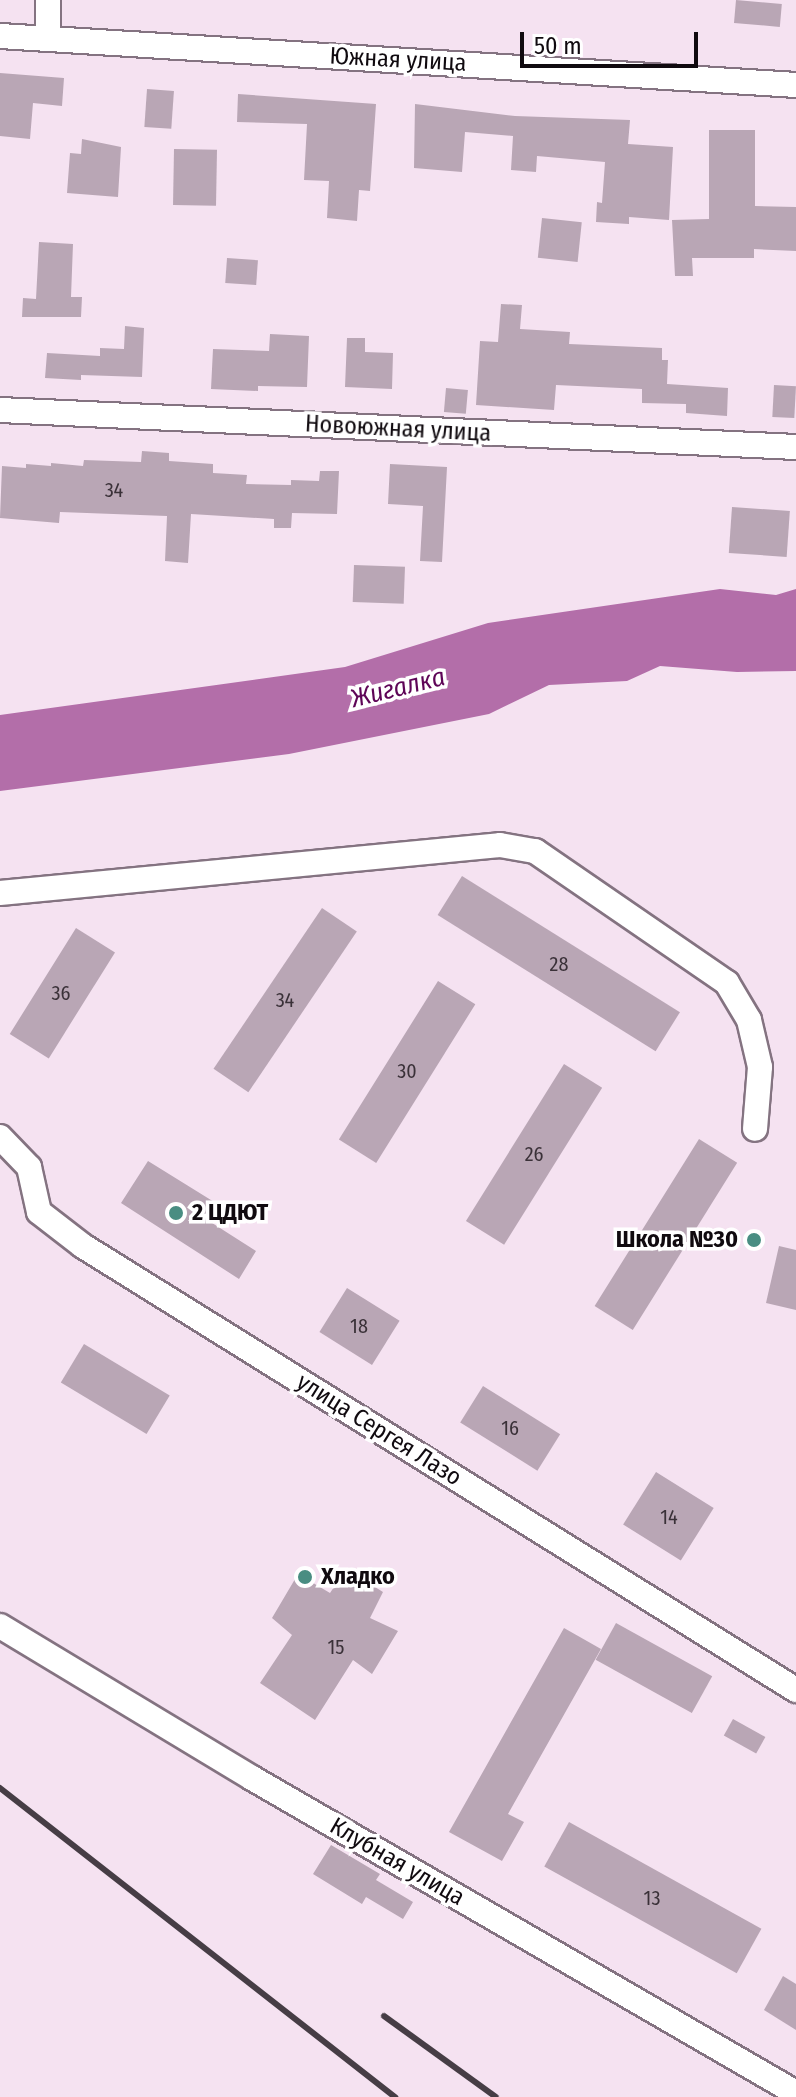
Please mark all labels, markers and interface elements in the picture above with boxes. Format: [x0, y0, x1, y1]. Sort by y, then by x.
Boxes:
scale bar [524, 16, 702, 66]
text: 50 m [534, 32, 582, 60]
street label: Южная улица [329, 42, 467, 78]
street label: Новоюжная улица [304, 410, 492, 448]
house number: 34 [105, 478, 123, 502]
water label: Жигалка [347, 661, 449, 715]
house number: 28 [550, 952, 568, 976]
house number: 36 [52, 981, 70, 1005]
house number: 34 [276, 988, 294, 1012]
house number: 30 [397, 1059, 417, 1083]
house number: 26 [525, 1142, 543, 1166]
place label: 2 ЦДЮТ [192, 1199, 268, 1227]
marker: 2 ЦДЮТ [167, 1204, 185, 1222]
place label: Школа №30 [616, 1226, 738, 1254]
marker: Школа №30 [745, 1231, 763, 1249]
house number: 18 [350, 1314, 368, 1338]
street label: улица Сергея Лазо [291, 1368, 467, 1492]
house number: 16 [501, 1416, 519, 1440]
house number: 14 [660, 1505, 678, 1529]
place label: Хладко [321, 1563, 395, 1591]
marker: Хладко [296, 1568, 314, 1586]
house number: 15 [328, 1635, 344, 1659]
street label: Клубная улица [325, 1812, 469, 1912]
house number: 13 [644, 1886, 660, 1910]

